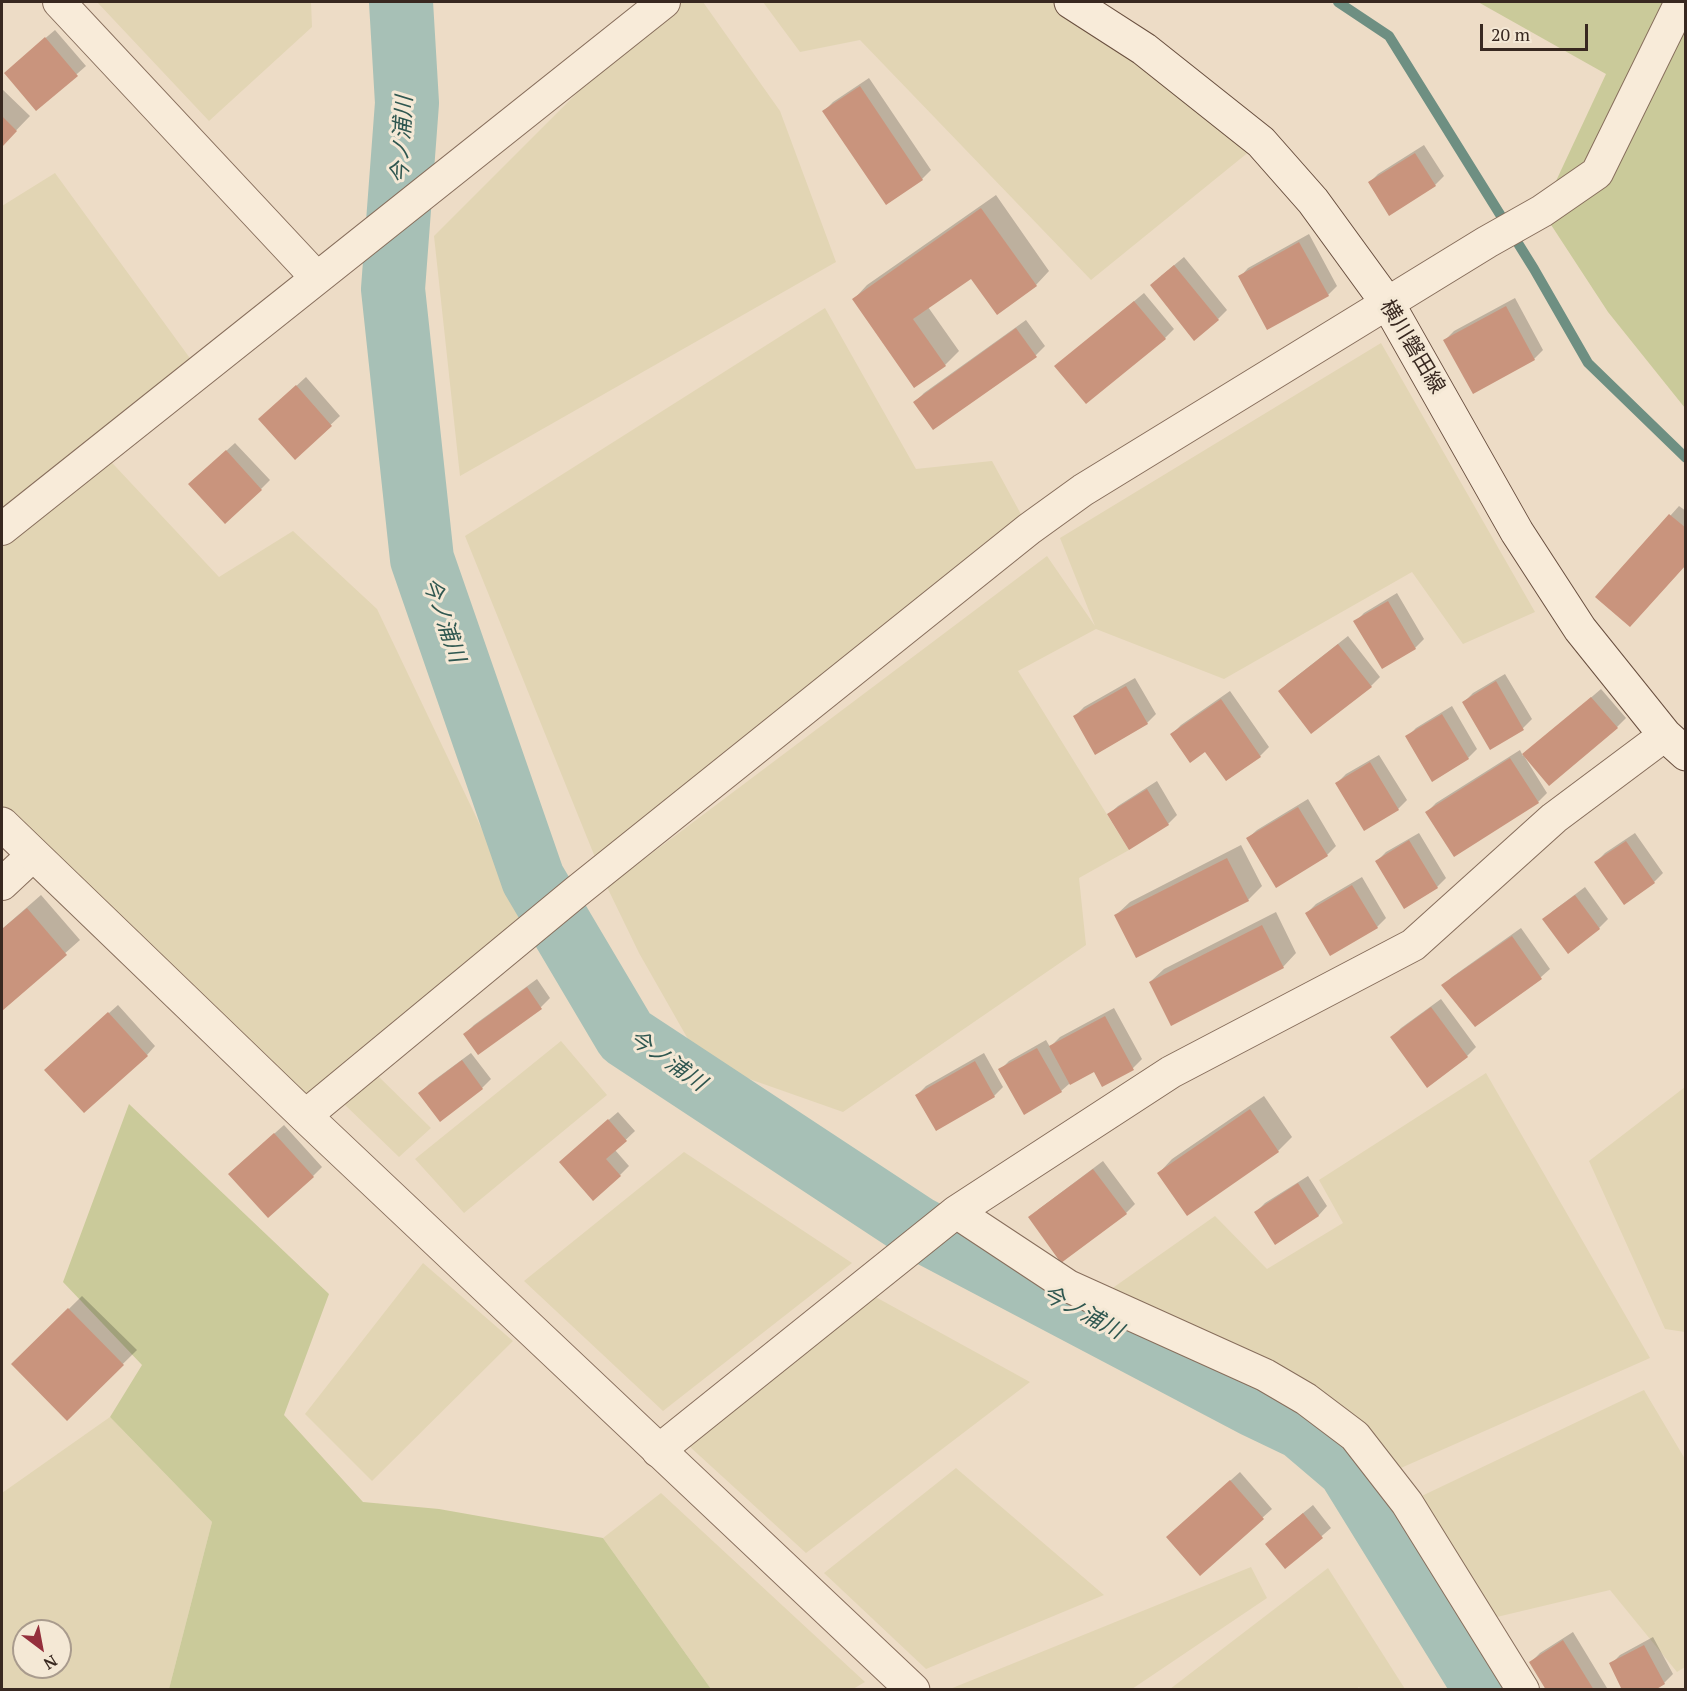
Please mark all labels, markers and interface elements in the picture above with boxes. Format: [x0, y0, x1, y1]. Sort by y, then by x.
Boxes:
scale bar [1483, 12, 1591, 50]
text: 20 m [1491, 22, 1530, 46]
water label: 今ノ浦川 [388, 95, 418, 185]
street label: 横川磐田線 [1374, 296, 1450, 398]
water label: 今ノ浦川 [416, 574, 470, 666]
water label: 今ノ浦川 [623, 1025, 711, 1097]
water label: 今ノ浦川 [1037, 1281, 1127, 1345]
north arrow [12, 1619, 72, 1679]
text: N [40, 1650, 61, 1675]

